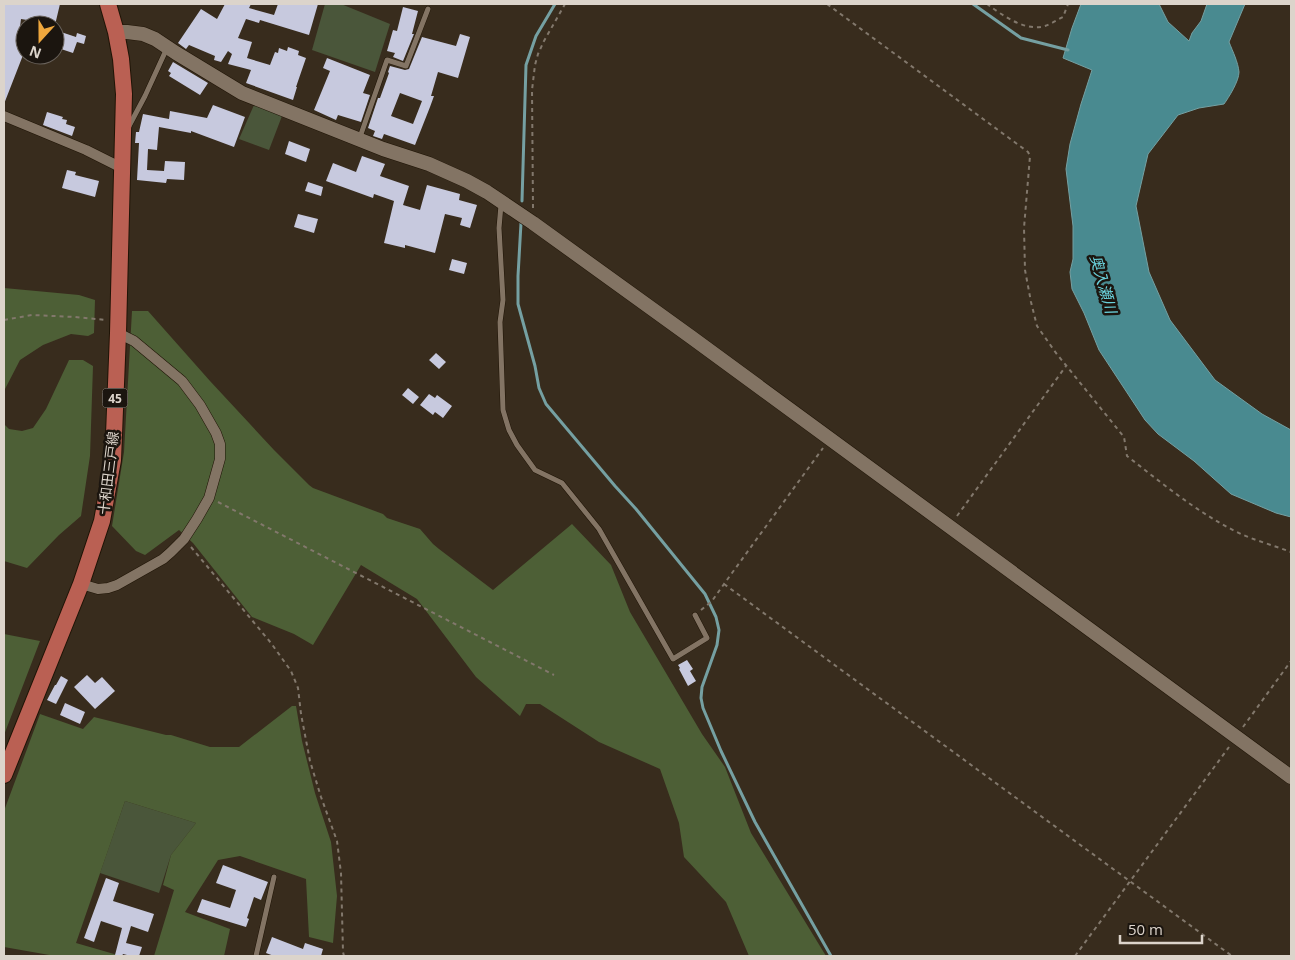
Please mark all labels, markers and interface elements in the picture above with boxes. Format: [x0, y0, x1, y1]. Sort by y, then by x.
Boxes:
north arrow [15, 15, 65, 65]
text: N [26, 42, 44, 64]
water label: 奥入瀬川 [1086, 252, 1122, 318]
road number: 45 [102, 388, 128, 408]
street label: 十和田三戸線 [93, 430, 123, 516]
scale bar [1120, 912, 1202, 944]
text: 50 m [1128, 919, 1163, 939]

